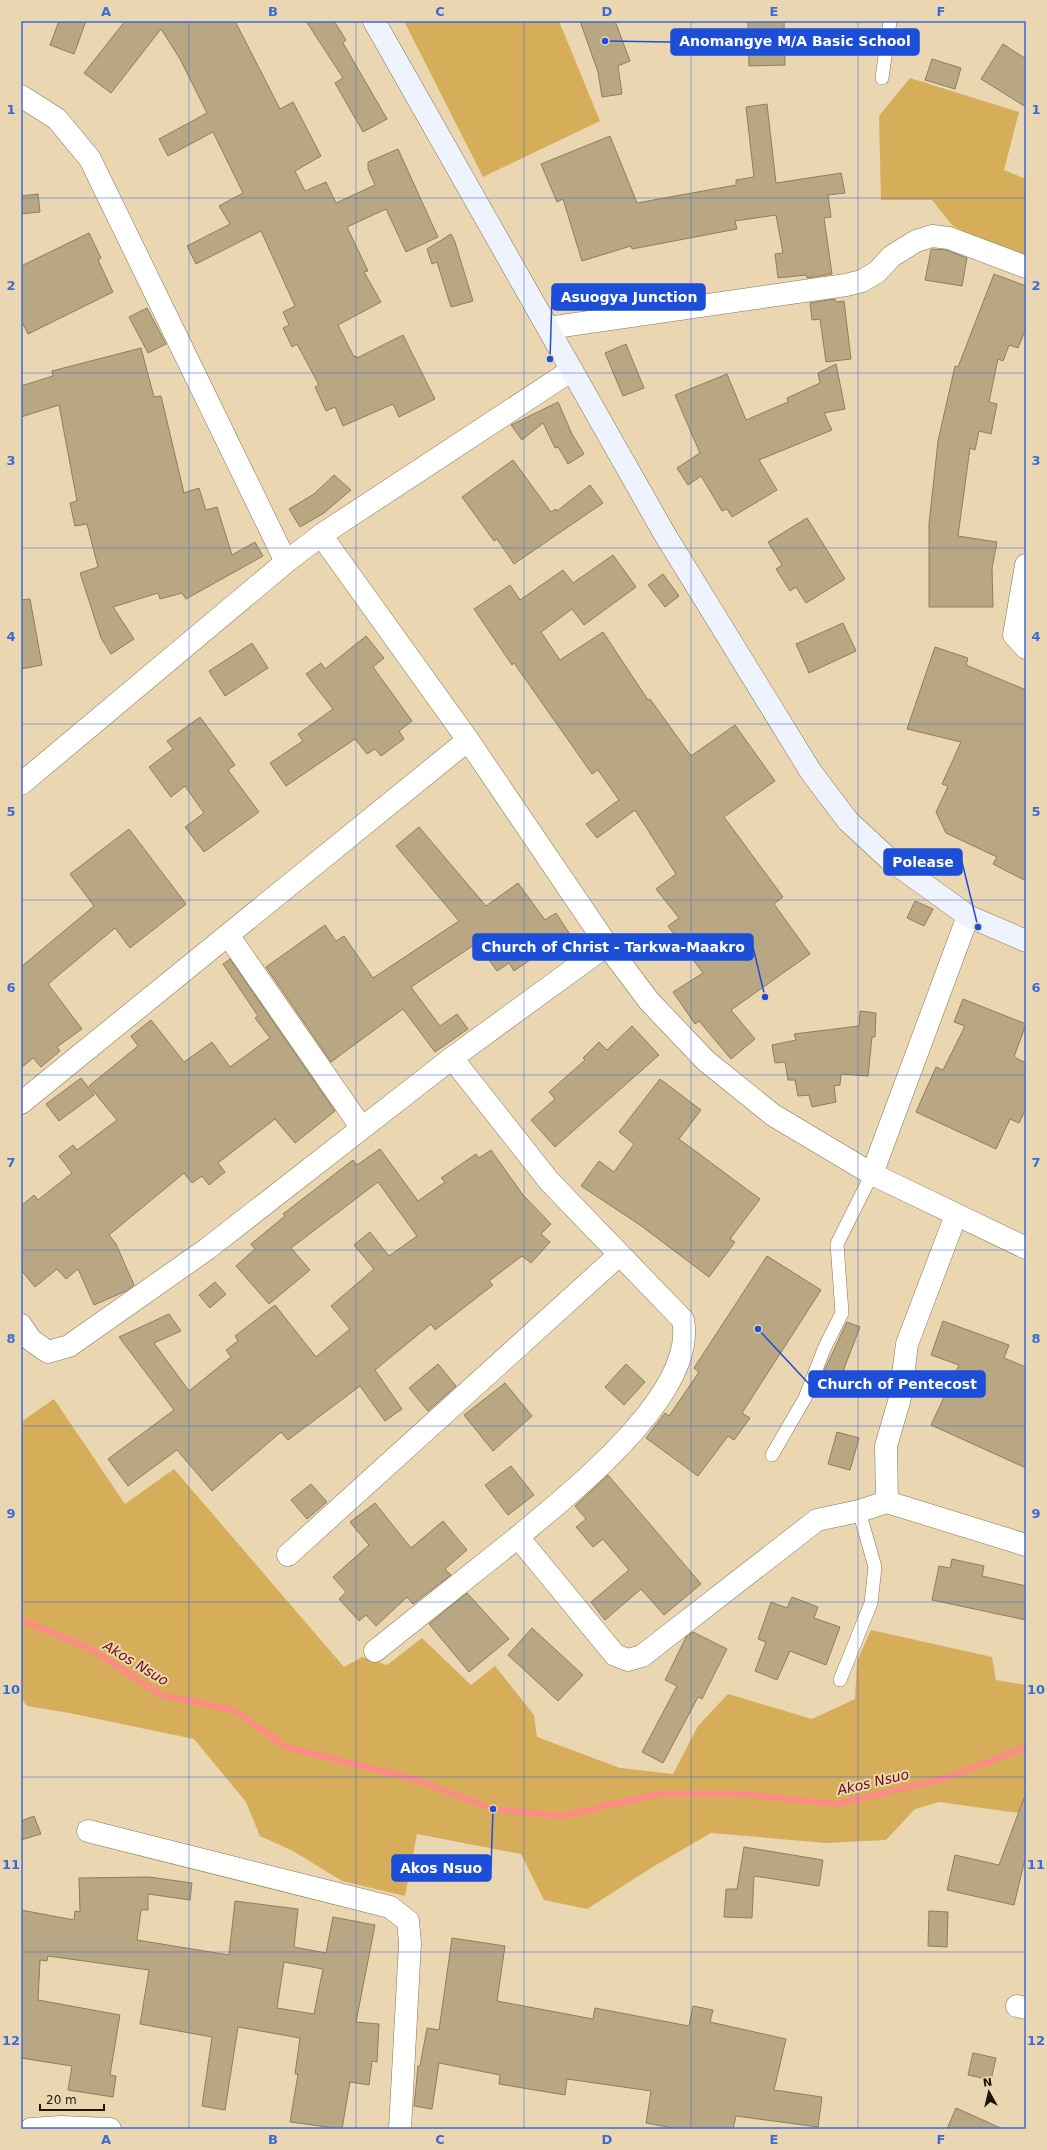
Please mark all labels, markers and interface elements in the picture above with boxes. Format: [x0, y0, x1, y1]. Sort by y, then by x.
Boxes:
text: A [101, 4, 111, 19]
text: B [268, 4, 278, 19]
text: C [435, 4, 445, 19]
text: D [602, 4, 613, 19]
text: E [770, 4, 778, 19]
text: F [937, 4, 945, 19]
callout: Anomangye M/A Basic School [671, 29, 919, 55]
text: Anomangye M/A Basic School [679, 33, 911, 49]
text: 1 [6, 102, 16, 117]
text: 1 [1031, 102, 1041, 117]
text: 2 [6, 278, 16, 293]
text: 2 [1031, 278, 1041, 293]
callout: Asuogya Junction [552, 284, 705, 310]
text: Asuogya Junction [561, 289, 697, 305]
text: 3 [6, 453, 16, 468]
text: 3 [1031, 453, 1041, 468]
text: 4 [6, 629, 16, 644]
text: 4 [1031, 629, 1041, 644]
text: 5 [6, 804, 16, 819]
text: 5 [1031, 804, 1041, 819]
callout: Polease [884, 849, 962, 875]
text: Polease [892, 854, 954, 870]
callout: Church of Christ - Tarkwa-Maakro [473, 934, 753, 960]
text: Church of Christ - Tarkwa-Maakro [481, 939, 745, 955]
text: 6 [6, 980, 16, 995]
text: 6 [1031, 980, 1041, 995]
text: 7 [6, 1155, 16, 1170]
text: 7 [1031, 1155, 1041, 1170]
text: 8 [6, 1331, 16, 1346]
text: 8 [1031, 1331, 1041, 1346]
callout: Church of Pentecost [809, 1371, 985, 1397]
text: Church of Pentecost [817, 1376, 977, 1392]
text: 9 [6, 1506, 16, 1521]
text: 9 [1031, 1506, 1041, 1521]
water label: Akos Nsuo [100, 1637, 171, 1689]
text: 10 [2, 1682, 20, 1697]
text: 10 [1027, 1682, 1045, 1697]
water label: Akos Nsuo [835, 1766, 910, 1798]
callout: Akos Nsuo [392, 1855, 491, 1881]
text: 11 [2, 1857, 20, 1872]
text: 11 [1027, 1857, 1045, 1872]
text: Akos Nsuo [400, 1860, 482, 1876]
text: 12 [2, 2033, 20, 2048]
text: 12 [1027, 2033, 1045, 2048]
north arrow [969, 2072, 1009, 2112]
text: N [982, 2076, 993, 2090]
scale bar [40, 2086, 104, 2112]
text: 20 m [46, 2093, 77, 2107]
text: A [101, 2132, 111, 2147]
text: B [268, 2132, 278, 2147]
text: C [435, 2132, 445, 2147]
text: D [602, 2132, 613, 2147]
text: E [770, 2132, 778, 2147]
text: F [937, 2132, 945, 2147]

